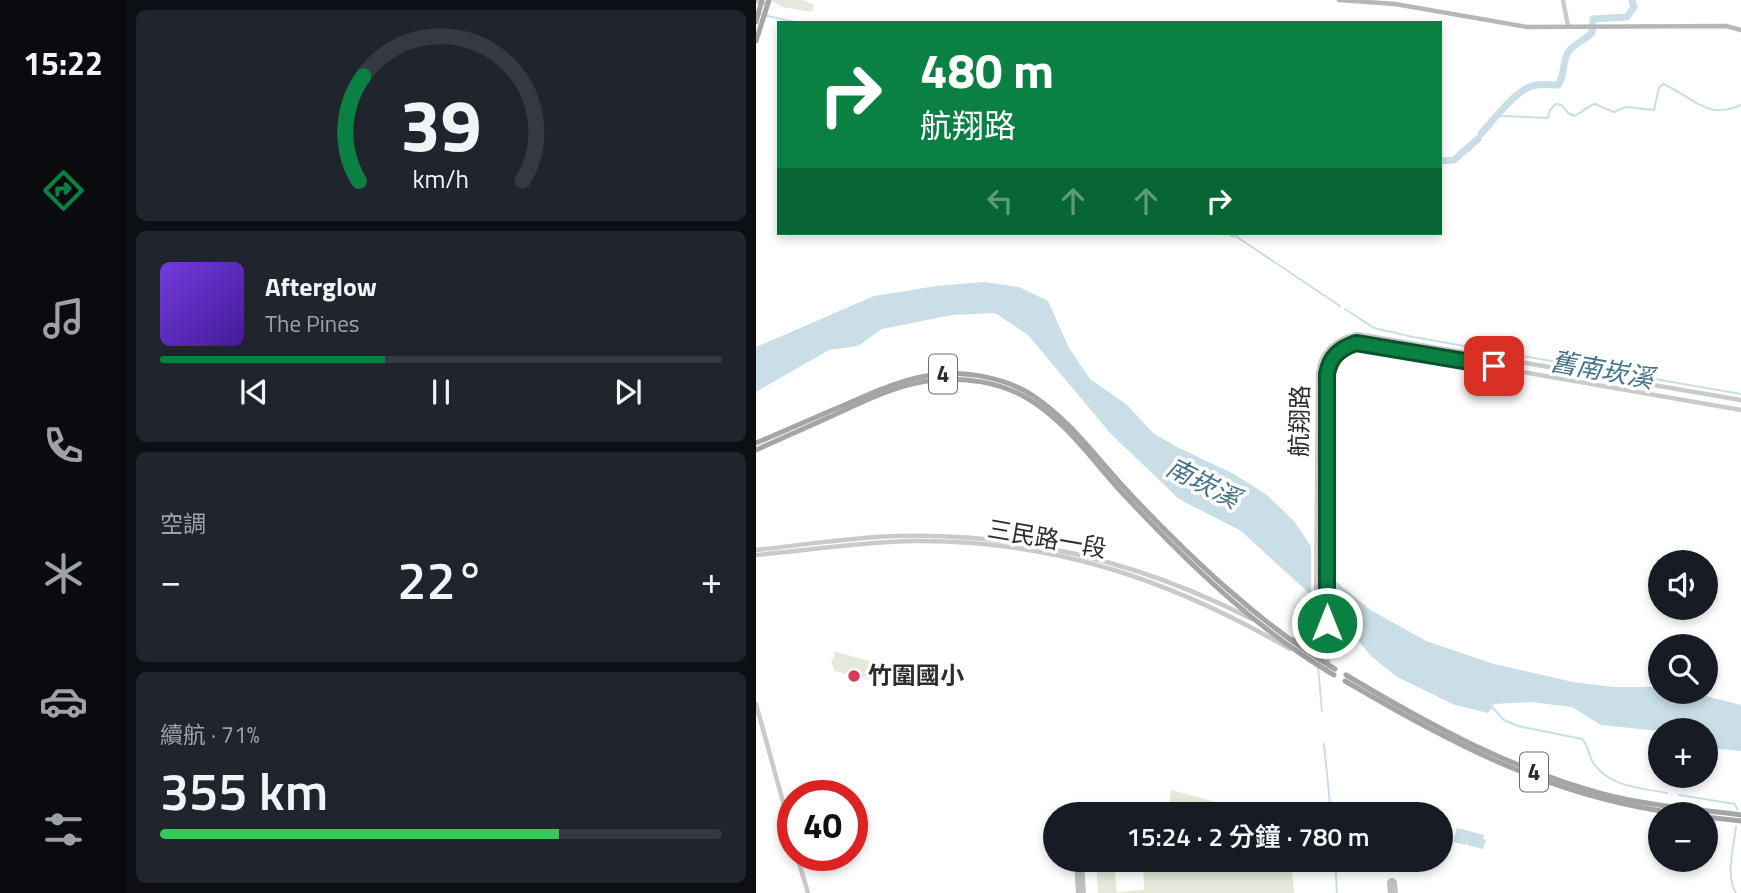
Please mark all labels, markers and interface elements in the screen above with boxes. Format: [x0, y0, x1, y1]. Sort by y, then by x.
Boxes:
text: 480 m [920, 32, 1054, 107]
text: 15:22 [23, 39, 103, 87]
icon: right [805, 49, 896, 140]
text: 39 [400, 70, 482, 180]
text: 航翔路 [920, 101, 1016, 149]
text: km/h [413, 160, 469, 198]
icon: directions [39, 166, 88, 215]
icon: left [981, 182, 1019, 220]
icon: ahead [1054, 182, 1092, 220]
icon: ahead [1127, 182, 1165, 220]
icon: right [1200, 182, 1238, 220]
text: Afterglow [265, 267, 377, 306]
icon: music [39, 294, 88, 343]
text: The Pines [265, 306, 359, 341]
pin [1464, 336, 1524, 396]
water label: 舊南崁溪 [1547, 341, 1661, 398]
icon: arrive [1475, 347, 1513, 385]
road number: 4 [929, 354, 957, 394]
icon: previous [235, 373, 273, 411]
icon: pause [422, 373, 460, 411]
icon: next [609, 373, 647, 411]
street label: 航翔路 [1280, 385, 1318, 457]
icon: phone [39, 421, 88, 470]
water label: 南崁溪 [1160, 447, 1250, 519]
text: 空調 [160, 506, 206, 541]
street label: 三民路一段 [985, 510, 1109, 566]
text: 22° [397, 540, 485, 619]
icon: climate [39, 549, 88, 598]
map controls [1648, 550, 1718, 872]
button: sound [1648, 550, 1718, 620]
text: − [160, 551, 181, 609]
text: + [701, 551, 722, 609]
position arrow [1290, 586, 1364, 660]
button: search [1648, 634, 1718, 704]
place label: 竹圍國小 [868, 657, 964, 693]
marker: 竹圍國小 [846, 668, 862, 684]
icon: car [39, 677, 88, 726]
text: 續航 · 71% [160, 717, 260, 752]
button: + [1648, 718, 1718, 788]
text: 355 km [160, 751, 328, 830]
road number: 4 [1520, 752, 1548, 792]
speed limit sign: 40 [777, 780, 868, 871]
button: − [1648, 802, 1718, 872]
icon: filters [39, 805, 88, 854]
text: 15:24 · 2 分鐘 · 780 m [1126, 817, 1370, 856]

